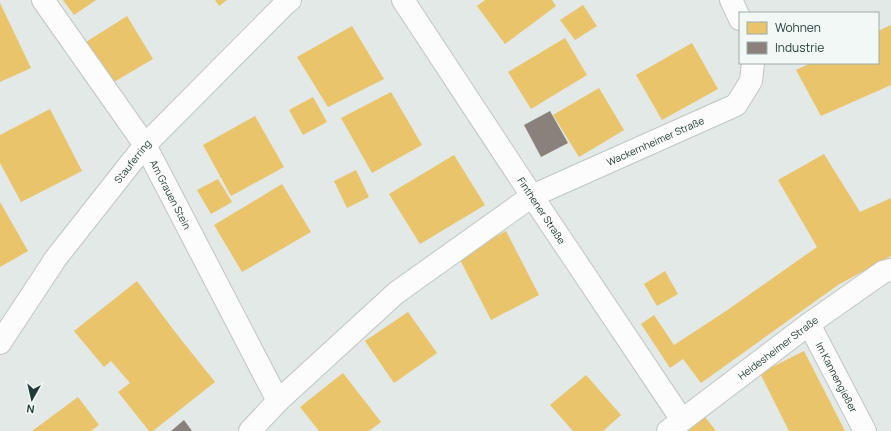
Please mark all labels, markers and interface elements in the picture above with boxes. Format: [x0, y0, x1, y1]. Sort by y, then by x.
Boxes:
legend [739, 12, 879, 64]
text: Wohnen [775, 19, 821, 36]
text: Industrie [775, 39, 824, 56]
street label: Wackernheimer Straße [604, 113, 706, 169]
street label: Stauferring [111, 136, 154, 186]
street label: Am Grauen Stein [147, 157, 195, 232]
street label: Finthener Straße [514, 174, 569, 247]
street label: Heidesheimer Straße [735, 313, 821, 383]
street label: Im Kannengießer [813, 340, 861, 415]
north arrow [12, 379, 52, 419]
text: N [25, 401, 35, 417]

